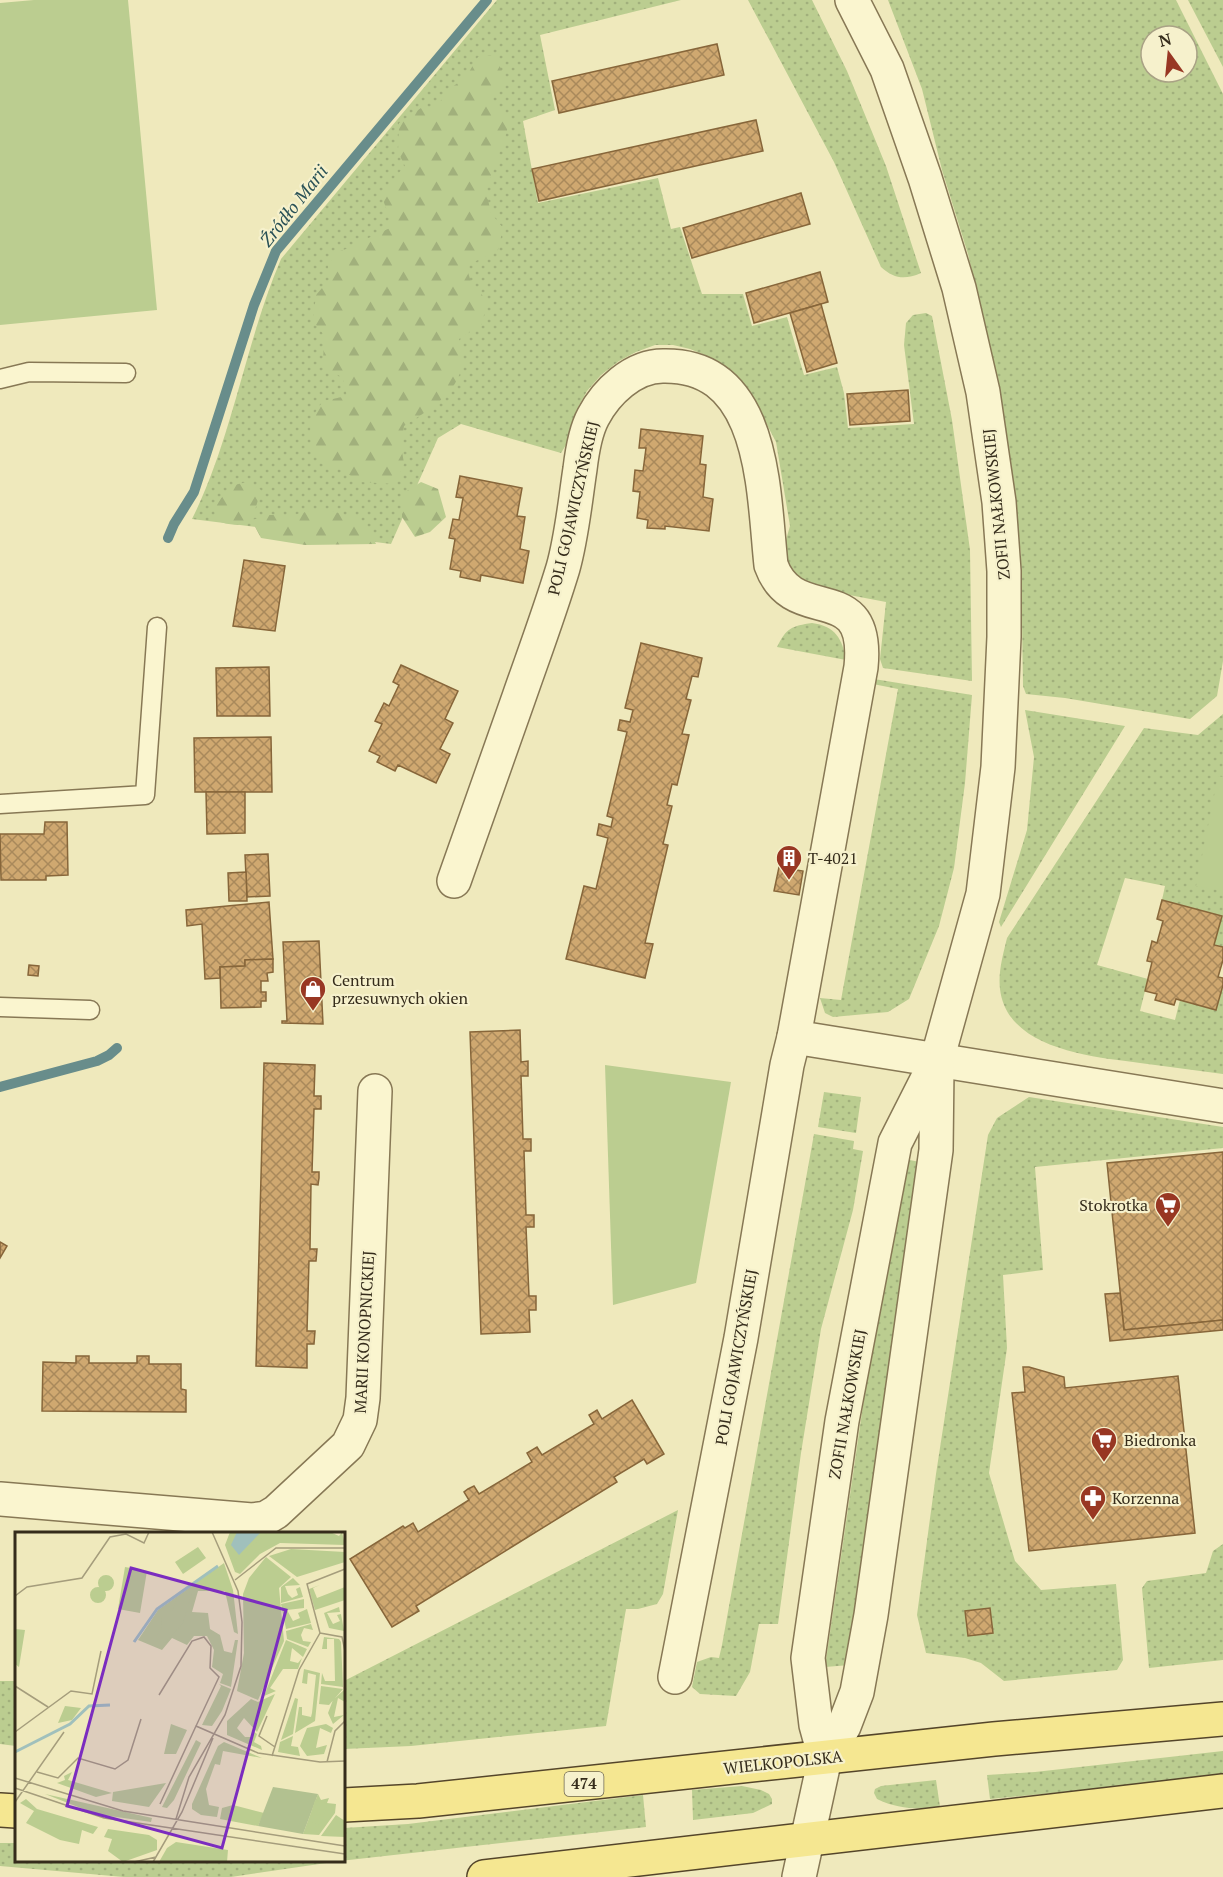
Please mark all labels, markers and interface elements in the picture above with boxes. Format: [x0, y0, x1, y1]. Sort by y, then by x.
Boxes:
north arrow [1139, 24, 1199, 84]
text: N [1156, 27, 1174, 52]
water label: Źródło Marii [254, 160, 333, 251]
street label: POLI GOJAWICZYŃSKIEJ [542, 419, 604, 597]
street label: ZOFII NAŁKOWSKIEJ [977, 427, 1015, 581]
building icon: T-4021 [774, 843, 804, 881]
place label: T-4021 [808, 847, 858, 869]
place label: Centrum przesuwnych okien [332, 969, 469, 1009]
shop icon: Centrum przesuwnych okien [298, 974, 328, 1012]
supermarket icon: Stokrotka [1153, 1190, 1183, 1228]
place label: Stokrotka [1079, 1194, 1148, 1216]
street label: MARII KONOPNICKIEJ [349, 1250, 379, 1414]
street label: POLI GOJAWICZYŃSKIEJ [710, 1267, 762, 1447]
street label: ZOFII NAŁKOWSKIEJ [823, 1327, 871, 1481]
supermarket icon: Biedronka [1089, 1425, 1119, 1463]
place label: Biedronka [1124, 1429, 1196, 1451]
pharmacy icon: Korzenna [1078, 1483, 1108, 1521]
place label: Korzenna [1112, 1487, 1179, 1509]
inset map [15, 1532, 345, 1862]
street label: WIELKOPOLSKA [722, 1745, 844, 1779]
road number: 474 [564, 1772, 604, 1796]

